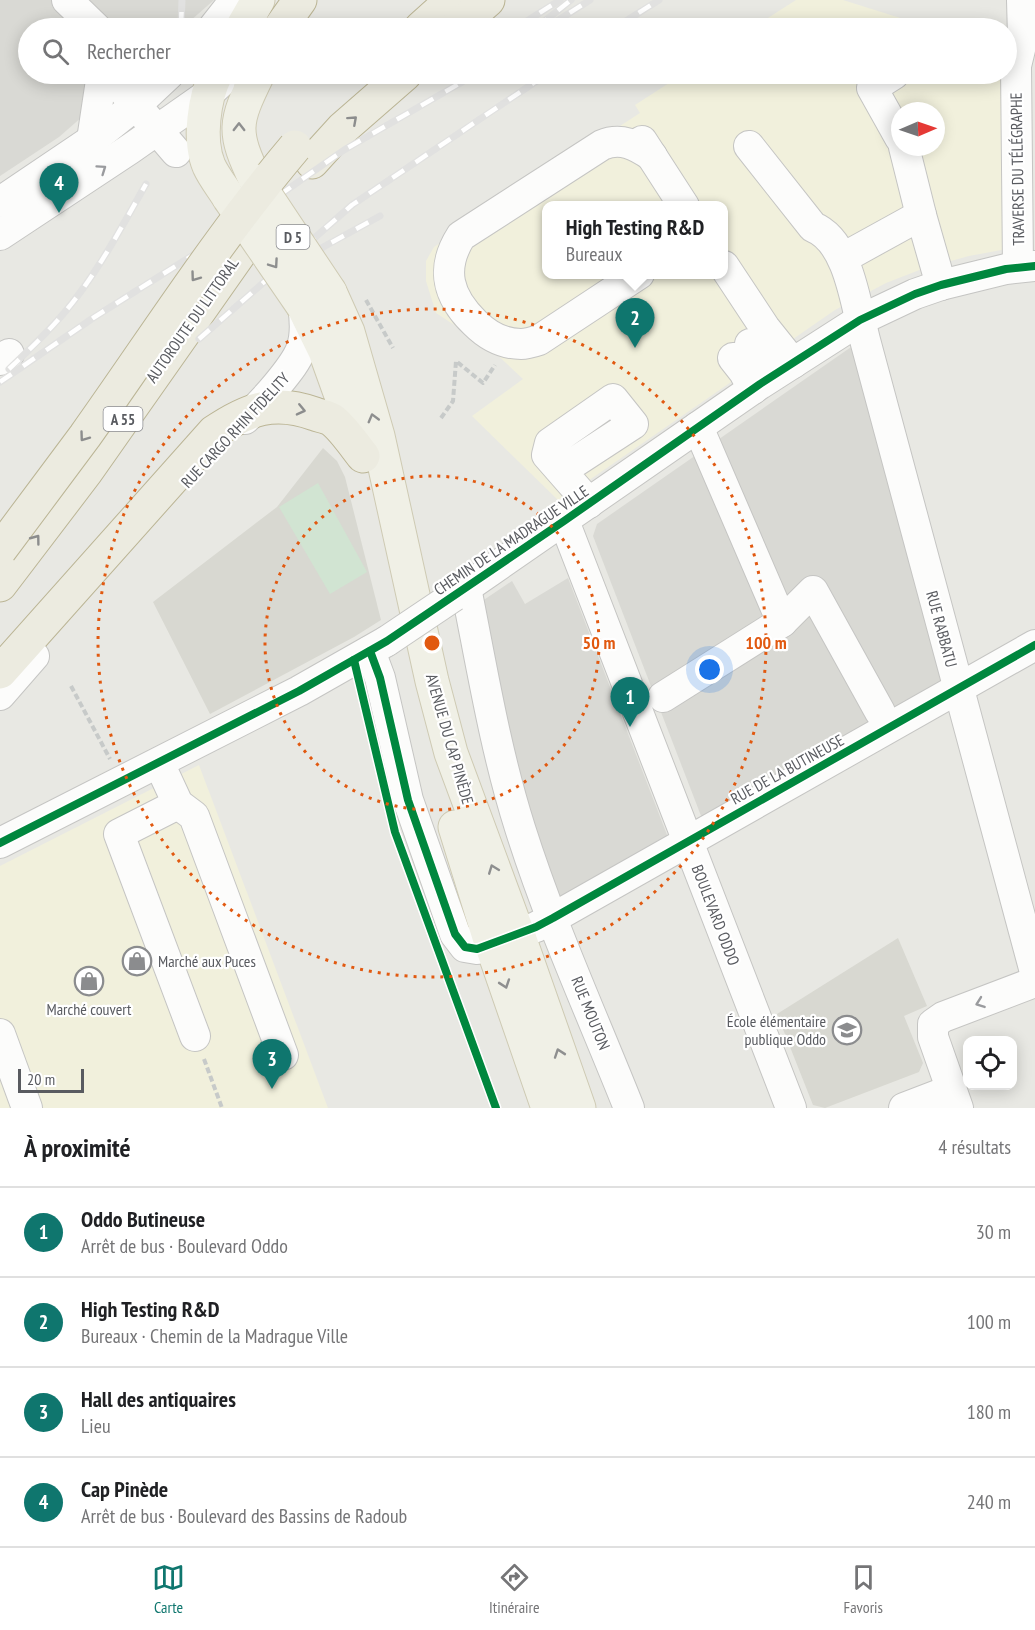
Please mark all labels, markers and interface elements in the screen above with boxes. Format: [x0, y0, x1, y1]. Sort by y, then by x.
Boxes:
search box [18, 18, 1017, 84]
icon: search [39, 35, 72, 68]
text: Rechercher [87, 37, 171, 65]
street label: TRAVERSE DU TÉLÉGRAPHE [1006, 92, 1028, 246]
north arrow [891, 102, 945, 156]
one-way arrow [346, 116, 357, 127]
one-way arrow [233, 122, 245, 131]
pin: 4 [40, 164, 78, 213]
one-way arrow [95, 165, 106, 176]
popup [542, 201, 728, 279]
text: High Testing R&D [566, 213, 704, 241]
road number: D 5 [276, 225, 310, 249]
text: Bureaux [566, 241, 623, 267]
street label: AUTOROUTE DU LITTORAL [141, 253, 243, 386]
one-way arrow [267, 257, 278, 268]
one-way arrow [191, 271, 202, 282]
pin: 2 [616, 298, 654, 348]
street label: RUE CARGO RHIN FIDELITY [176, 368, 294, 492]
one-way arrow [296, 403, 306, 416]
road number: A 55 [104, 407, 142, 431]
one-way arrow [368, 413, 381, 423]
one-way arrow [80, 431, 91, 442]
street label: CHEMIN DE LA MADRAGUE VILLE [430, 481, 592, 599]
one-way arrow [29, 534, 40, 545]
street label: RUE RABBATU [922, 589, 962, 669]
text: 50 m [583, 631, 615, 654]
text: 100 m [745, 631, 787, 654]
centre of rings [422, 633, 442, 653]
your location [695, 655, 724, 684]
street label: AVENUE DU CAP PINÈDE [422, 671, 478, 807]
pin: 1 [610, 678, 650, 727]
street label: RUE DE LA BUTINEUSE [727, 730, 847, 808]
street label: BOULEVARD ODDO [688, 862, 744, 968]
one-way arrow [488, 865, 500, 876]
shop icon: Marché aux Puces [121, 945, 153, 977]
place label: Marché aux Puces [158, 951, 256, 971]
shop icon: Marché couvert [73, 965, 105, 997]
street label: RUE MOUTON [567, 973, 615, 1053]
one-way arrow [498, 978, 511, 989]
one-way arrow [976, 996, 986, 1009]
place label: Marché couvert [47, 999, 132, 1019]
place label: École élémentaire publique Oddo [727, 1011, 826, 1049]
school or university icon: École élémentaire publique Oddo [831, 1014, 863, 1046]
map controls [963, 1036, 1017, 1090]
button: locate [963, 1036, 1017, 1090]
pin: 3 [252, 1040, 292, 1089]
one-way arrow [554, 1048, 567, 1059]
scale bar [18, 1066, 84, 1094]
text: 20 m [27, 1069, 55, 1089]
text: À proximité [24, 1131, 131, 1164]
text: 4 résultats [938, 1134, 1011, 1160]
text: Oddo Butineuse [81, 1205, 205, 1233]
text: 1 [39, 1219, 48, 1245]
text: 30 m [976, 1219, 1011, 1245]
text: Arrêt de bus · Boulevard Oddo [81, 1233, 288, 1259]
text: High Testing R&D [81, 1295, 219, 1323]
text: 2 [39, 1309, 48, 1335]
text: 100 m [967, 1309, 1011, 1335]
text: Bureaux · Chemin de la Madrague Ville [81, 1323, 348, 1349]
text: Hall des antiquaires [81, 1385, 236, 1413]
text: 3 [39, 1399, 48, 1425]
text: 180 m [967, 1399, 1011, 1425]
text: Lieu [81, 1413, 111, 1439]
text: Cap Pinède [81, 1475, 168, 1503]
text: 4 [39, 1489, 48, 1515]
text: 240 m [967, 1489, 1011, 1515]
text: Arrêt de bus · Boulevard des Bassins de Radoub [81, 1503, 407, 1529]
tab: Carte [152, 1561, 185, 1617]
tab: Itinéraire [489, 1561, 540, 1617]
tab: Favoris [844, 1561, 883, 1617]

